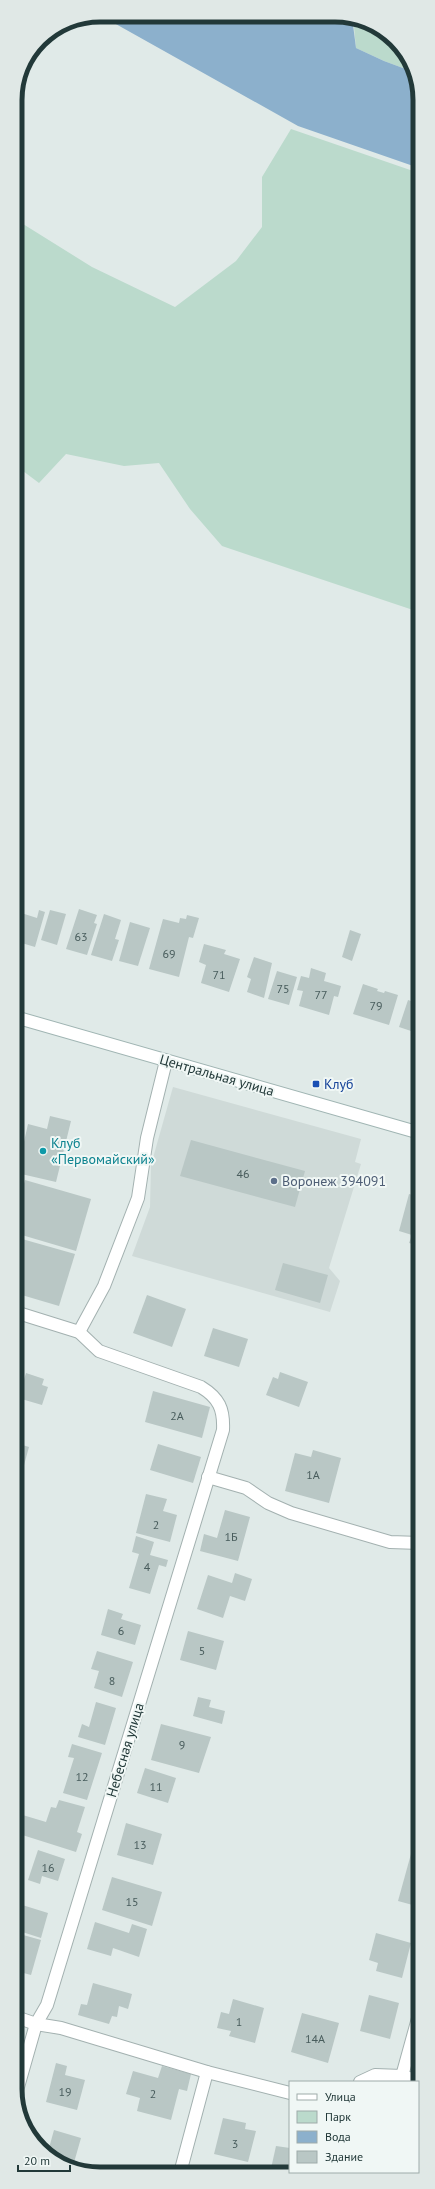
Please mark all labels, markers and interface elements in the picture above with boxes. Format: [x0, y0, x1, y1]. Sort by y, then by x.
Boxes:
house number: 63 [74, 929, 88, 944]
house number: 69 [162, 946, 176, 961]
house number: 71 [212, 967, 226, 982]
house number: 75 [276, 981, 290, 996]
house number: 77 [314, 987, 328, 1002]
house number: 79 [369, 998, 383, 1013]
street label: Центральная улица [158, 1050, 276, 1100]
place label: Клуб [324, 1075, 354, 1093]
marker: Клуб [311, 1079, 321, 1089]
place label: Клуб «Первомайский» [51, 1134, 155, 1168]
marker: Клуб «Первомайский» [38, 1146, 48, 1156]
house number: 46 [236, 1166, 250, 1181]
place label: Воронеж 394091 [282, 1172, 386, 1190]
marker: Воронеж 394091 [269, 1176, 279, 1186]
house number: 2А [170, 1408, 184, 1423]
house number: 1А [306, 1467, 320, 1482]
house number: 2 [153, 1517, 159, 1532]
house number: 1Б [224, 1529, 238, 1544]
house number: 4 [144, 1559, 151, 1574]
house number: 6 [118, 1623, 124, 1638]
house number: 5 [199, 1643, 205, 1658]
house number: 8 [109, 1673, 115, 1688]
street label: Небесная улица [102, 1701, 148, 1799]
house number: 9 [179, 1737, 185, 1752]
house number: 12 [75, 1769, 89, 1784]
house number: 11 [149, 1779, 163, 1794]
house number: 13 [133, 1837, 147, 1852]
house number: 16 [41, 1860, 55, 1875]
house number: 15 [125, 1894, 139, 1909]
house number: 1 [236, 2014, 242, 2029]
house number: 14А [305, 2031, 325, 2046]
legend [289, 2081, 419, 2173]
house number: 19 [58, 2084, 72, 2099]
house number: 2 [150, 2086, 156, 2101]
text: Улица [325, 2089, 356, 2104]
text: Парк [325, 2109, 351, 2124]
text: Вода [325, 2129, 351, 2144]
house number: 3 [232, 2136, 238, 2151]
scale bar [18, 2147, 70, 2173]
text: Здание [325, 2149, 363, 2164]
text: 20 m [24, 2153, 50, 2168]

